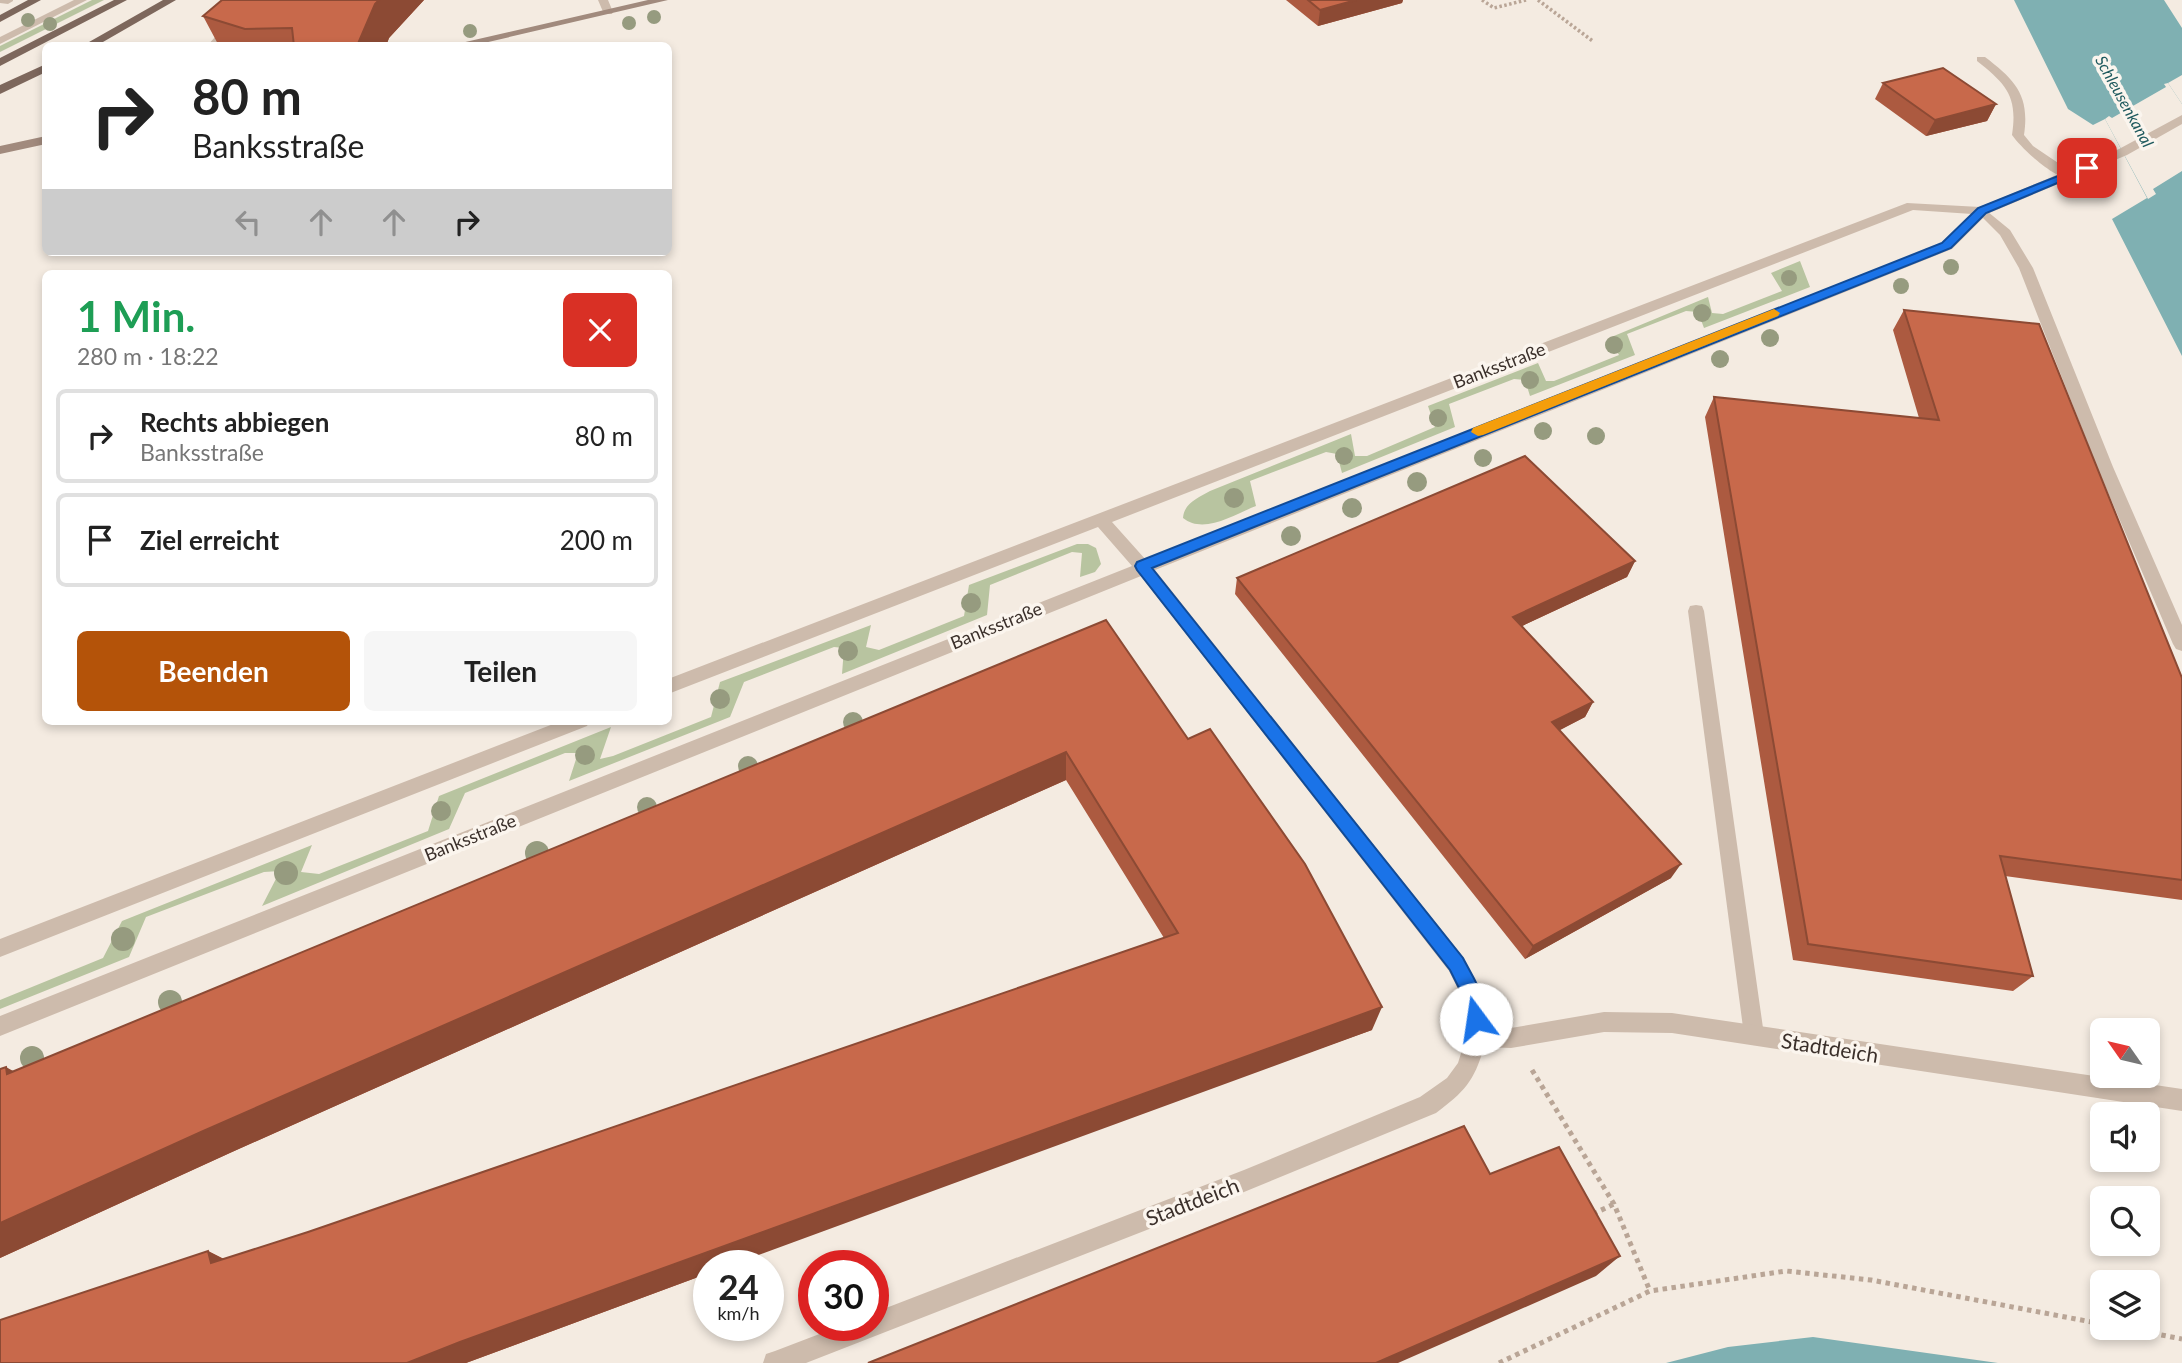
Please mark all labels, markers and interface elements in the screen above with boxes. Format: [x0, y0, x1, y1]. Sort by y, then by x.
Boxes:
water label: Schleusenkanal [2092, 52, 2158, 150]
text: 80 m [192, 67, 302, 125]
icon: right [77, 70, 168, 161]
text: Banksstraße [192, 126, 364, 165]
pin [2057, 138, 2117, 198]
icon: arrive [2068, 149, 2106, 187]
icon: left [229, 203, 267, 241]
icon: ahead [302, 203, 340, 241]
icon: ahead [375, 203, 413, 241]
icon: right [448, 203, 486, 241]
text: 1 Min. [77, 291, 195, 341]
button: close [563, 293, 637, 367]
street label: Banksstraße [1450, 337, 1548, 393]
text: 280 m · 18:22 [77, 342, 219, 370]
text: Rechts abbiegen [140, 406, 329, 438]
icon: right [81, 417, 119, 455]
text: 80 m [575, 420, 633, 452]
text: Banksstraße [140, 438, 264, 466]
icon: arrive [81, 521, 119, 559]
text: Ziel erreicht [140, 524, 279, 556]
text: 200 m [560, 524, 633, 556]
street label: Banksstraße [947, 597, 1045, 653]
button: Beenden [77, 631, 350, 711]
button: Teilen [364, 631, 637, 711]
street label: Banksstraße [421, 809, 519, 865]
position arrow [1439, 982, 1513, 1056]
north arrow [2090, 1018, 2160, 1088]
map controls [2090, 1018, 2160, 1340]
street label: Stadtdeich [1780, 1027, 1880, 1067]
button: sound [2090, 1102, 2160, 1172]
street label: Stadtdeich [1142, 1172, 1242, 1230]
button: search [2090, 1186, 2160, 1256]
speed limit sign: 30 [798, 1250, 889, 1341]
text: 24 [718, 1265, 759, 1307]
button: layers [2090, 1270, 2160, 1340]
text: km/h [717, 1302, 760, 1324]

